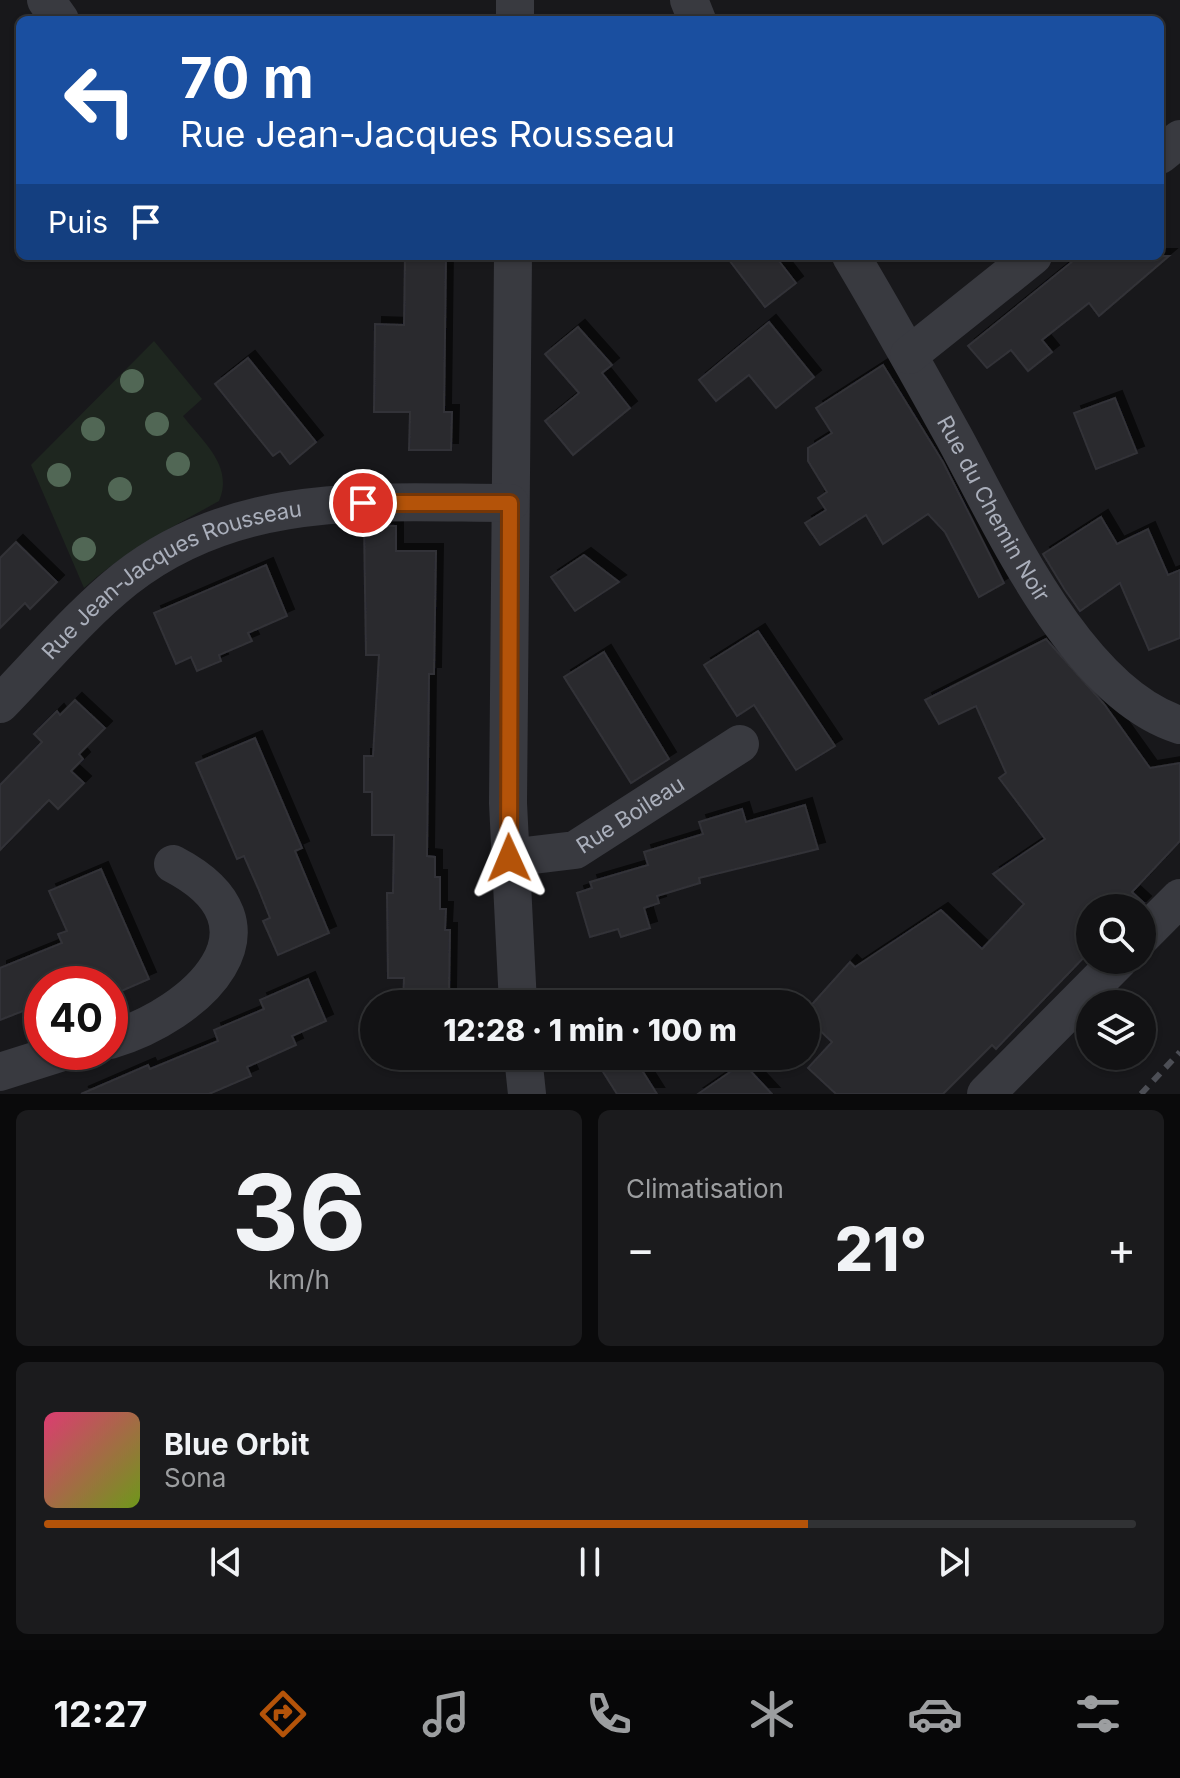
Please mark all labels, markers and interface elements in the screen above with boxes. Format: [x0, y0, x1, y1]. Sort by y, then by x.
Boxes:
text: 70 m [180, 44, 314, 112]
icon: left [48, 48, 152, 152]
text: Rue Jean-Jacques Rousseau [180, 112, 675, 156]
icon: arrive [124, 200, 168, 244]
text: Puis [48, 204, 108, 240]
street label: Rue du Chemin Noir [932, 411, 1055, 606]
pin [329, 469, 397, 537]
icon: arrive [341, 481, 385, 525]
street label: Rue Jean-Jacques Rousseau [36, 495, 303, 664]
street label: Rue Boileau [571, 770, 689, 859]
position arrow [467, 816, 551, 900]
map controls [1076, 894, 1156, 1070]
button: search [1076, 894, 1156, 974]
speed limit sign: 40 [24, 966, 128, 1070]
button: layers [1076, 990, 1156, 1070]
text: 12:28 · 1 min · 100 m [443, 1012, 737, 1048]
text: 36 [232, 1149, 366, 1275]
text: Climatisation [626, 1173, 784, 1204]
text: 21° [835, 1213, 927, 1285]
text: − [626, 1222, 655, 1276]
text: + [1107, 1222, 1136, 1276]
text: km/h [268, 1264, 330, 1295]
text: Blue Orbit [164, 1426, 309, 1462]
text: Sona [164, 1462, 226, 1493]
icon: previous [204, 1540, 248, 1584]
icon: pause [568, 1540, 612, 1584]
icon: next [932, 1540, 976, 1584]
icon: directions [255, 1686, 311, 1742]
icon: music [418, 1686, 474, 1742]
icon: phone [581, 1686, 637, 1742]
icon: climate [744, 1686, 800, 1742]
icon: car [907, 1686, 963, 1742]
icon: filters [1070, 1686, 1126, 1742]
text: 12:27 [54, 1692, 147, 1736]

